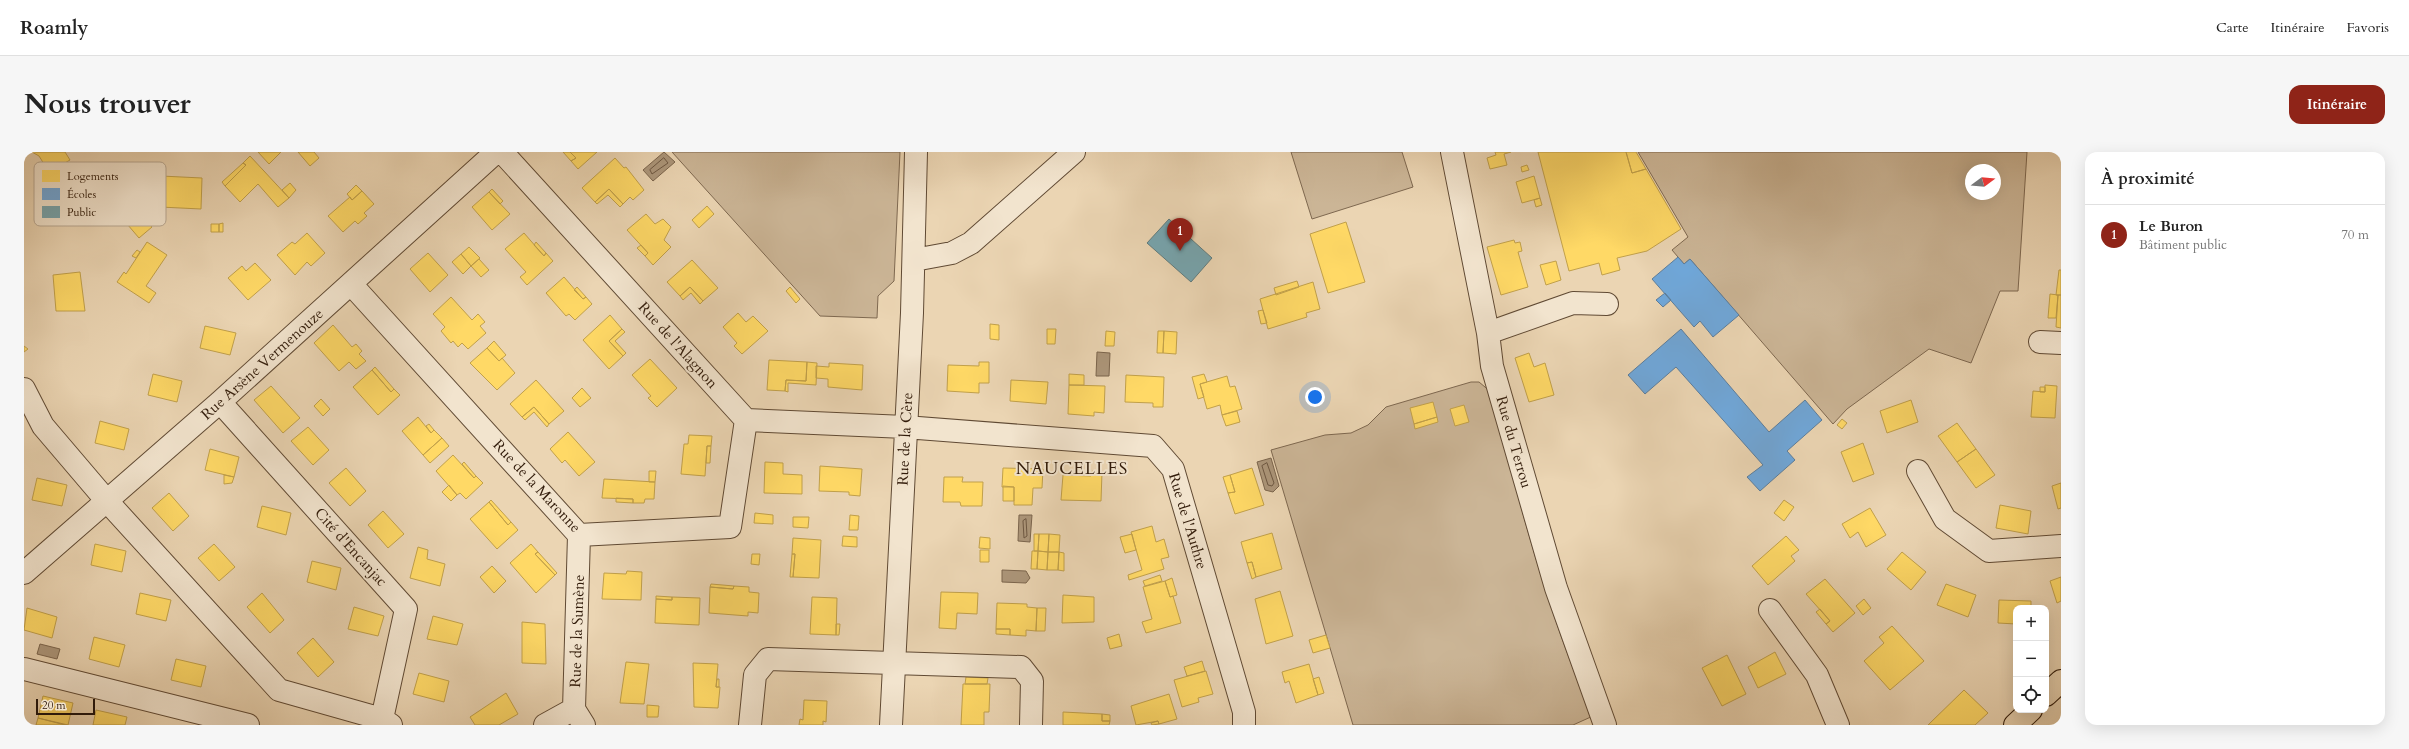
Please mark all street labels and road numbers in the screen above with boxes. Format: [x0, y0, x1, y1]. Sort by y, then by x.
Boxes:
street label: Rue de l'Alagnon [634, 297, 723, 393]
street label: Rue Arsène Vermenouze [197, 304, 328, 424]
street label: Rue de la Cère [893, 392, 917, 486]
street label: Rue du Terrou [1491, 394, 1537, 490]
street label: Rue de la Maronne [489, 435, 586, 537]
street label: Rue de l'Authre [1164, 470, 1212, 572]
street label: Cité d'Encanjac [310, 503, 392, 591]
street label: Rue de la Sumène [565, 574, 589, 688]

